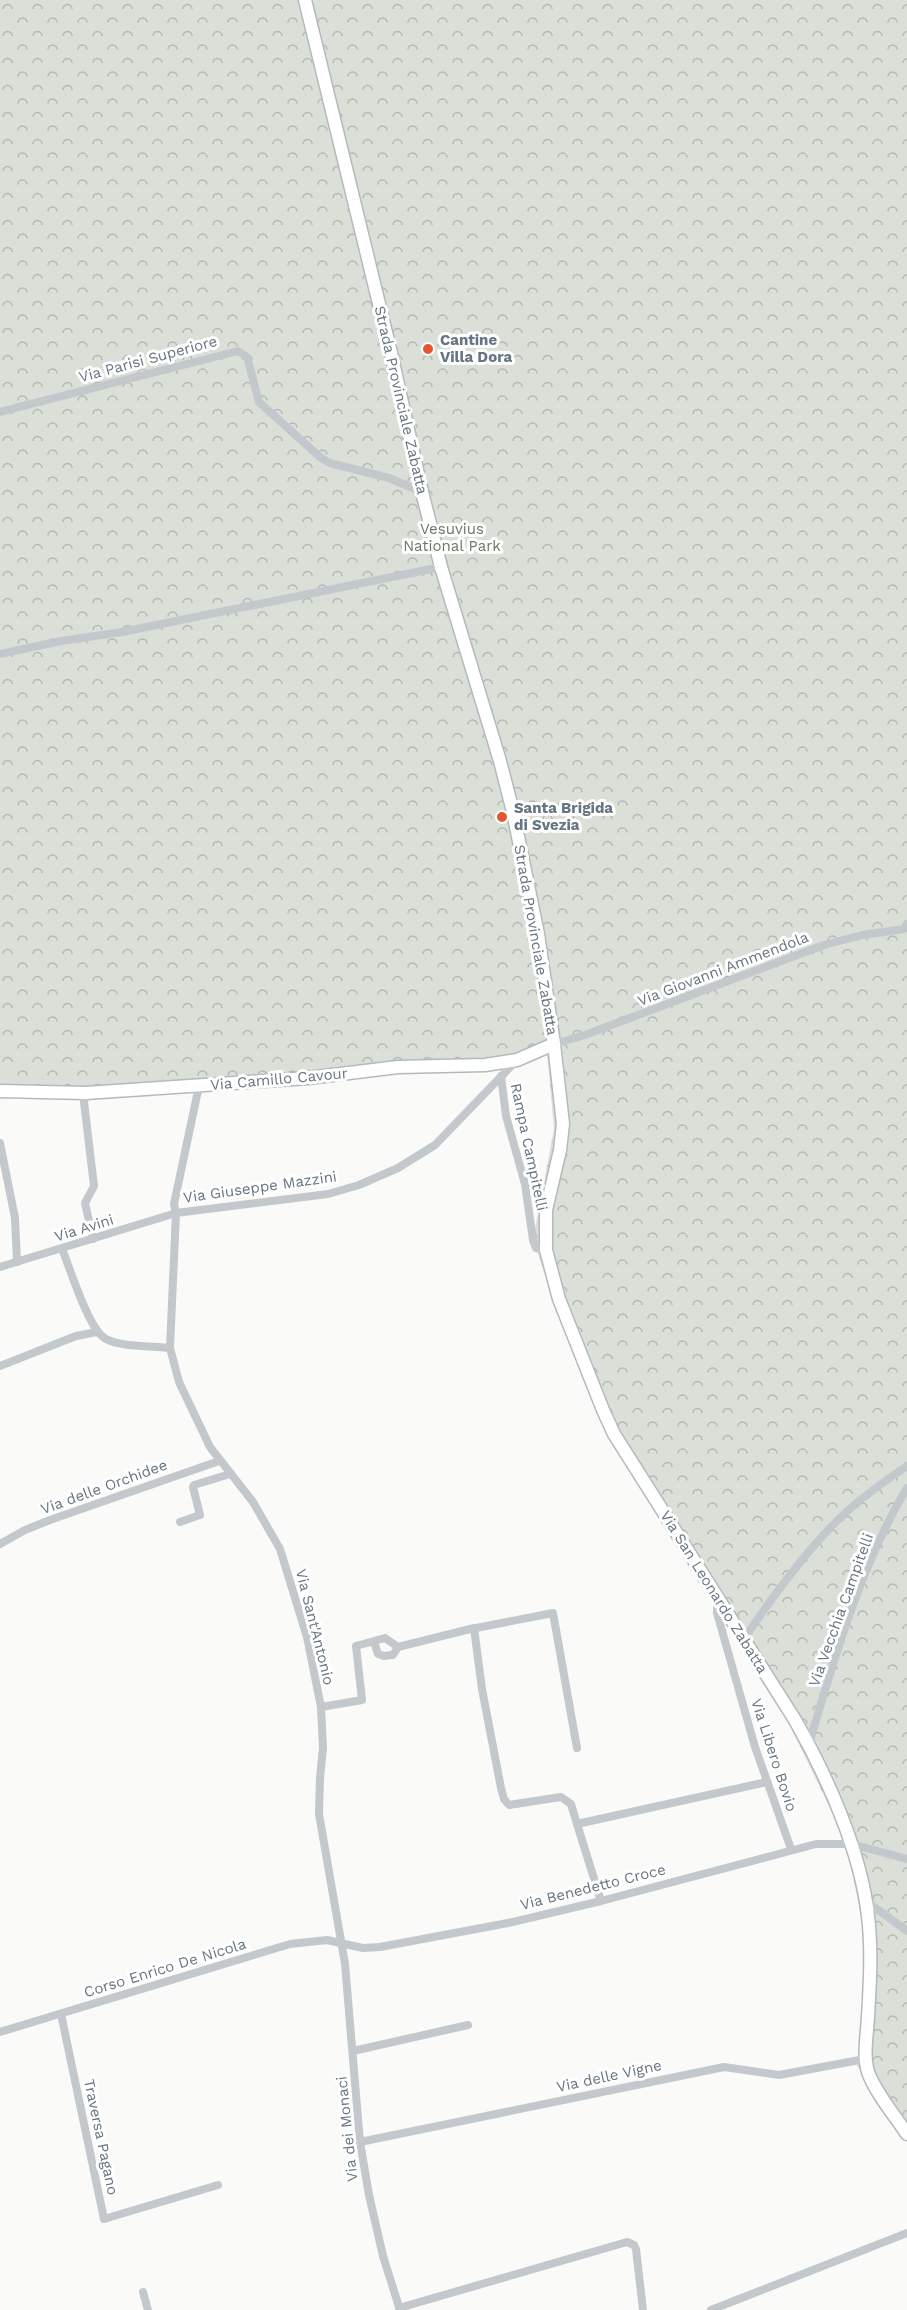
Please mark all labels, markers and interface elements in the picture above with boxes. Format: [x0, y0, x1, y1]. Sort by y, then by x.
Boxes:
street label: Strada Provinciale Zabatta [371, 304, 432, 497]
place label: Cantine Villa Dora [440, 331, 512, 366]
street label: Via Parisi Superiore [77, 332, 219, 386]
marker: Cantine Villa Dora [421, 342, 435, 356]
park label: Vesuvius National Park [403, 520, 501, 555]
place label: Santa Brigida di Svezia [514, 799, 613, 834]
marker: Santa Brigida di Svezia [495, 810, 509, 824]
street label: Strada Provinciale Zabatta [510, 843, 562, 1037]
street label: Via Giovanni Ammendola [635, 928, 812, 1010]
street label: Via Camillo Cavour [209, 1064, 349, 1094]
street label: Rampa Campitelli [507, 1082, 551, 1212]
street label: Via Giuseppe Mazzini [182, 1167, 338, 1207]
street label: Via Avini [52, 1210, 116, 1246]
street label: Via delle Orchidee [38, 1456, 170, 1518]
street label: Via San Leonardo Zabatta [656, 1507, 772, 1677]
street label: Via Vecchia Campitelli [805, 1531, 877, 1689]
street label: Via Sant'Antonio [292, 1567, 338, 1687]
street label: Via Libero Bovio [747, 1696, 801, 1814]
street label: Via Benedetto Croce [518, 1860, 668, 1914]
street label: Corso Enrico De Nicola [82, 1935, 249, 2001]
street label: Via delle Vigne [555, 2056, 663, 2096]
street label: Via dei Monaci [333, 2075, 361, 2183]
street label: Traversa Pagano [80, 2077, 122, 2197]

